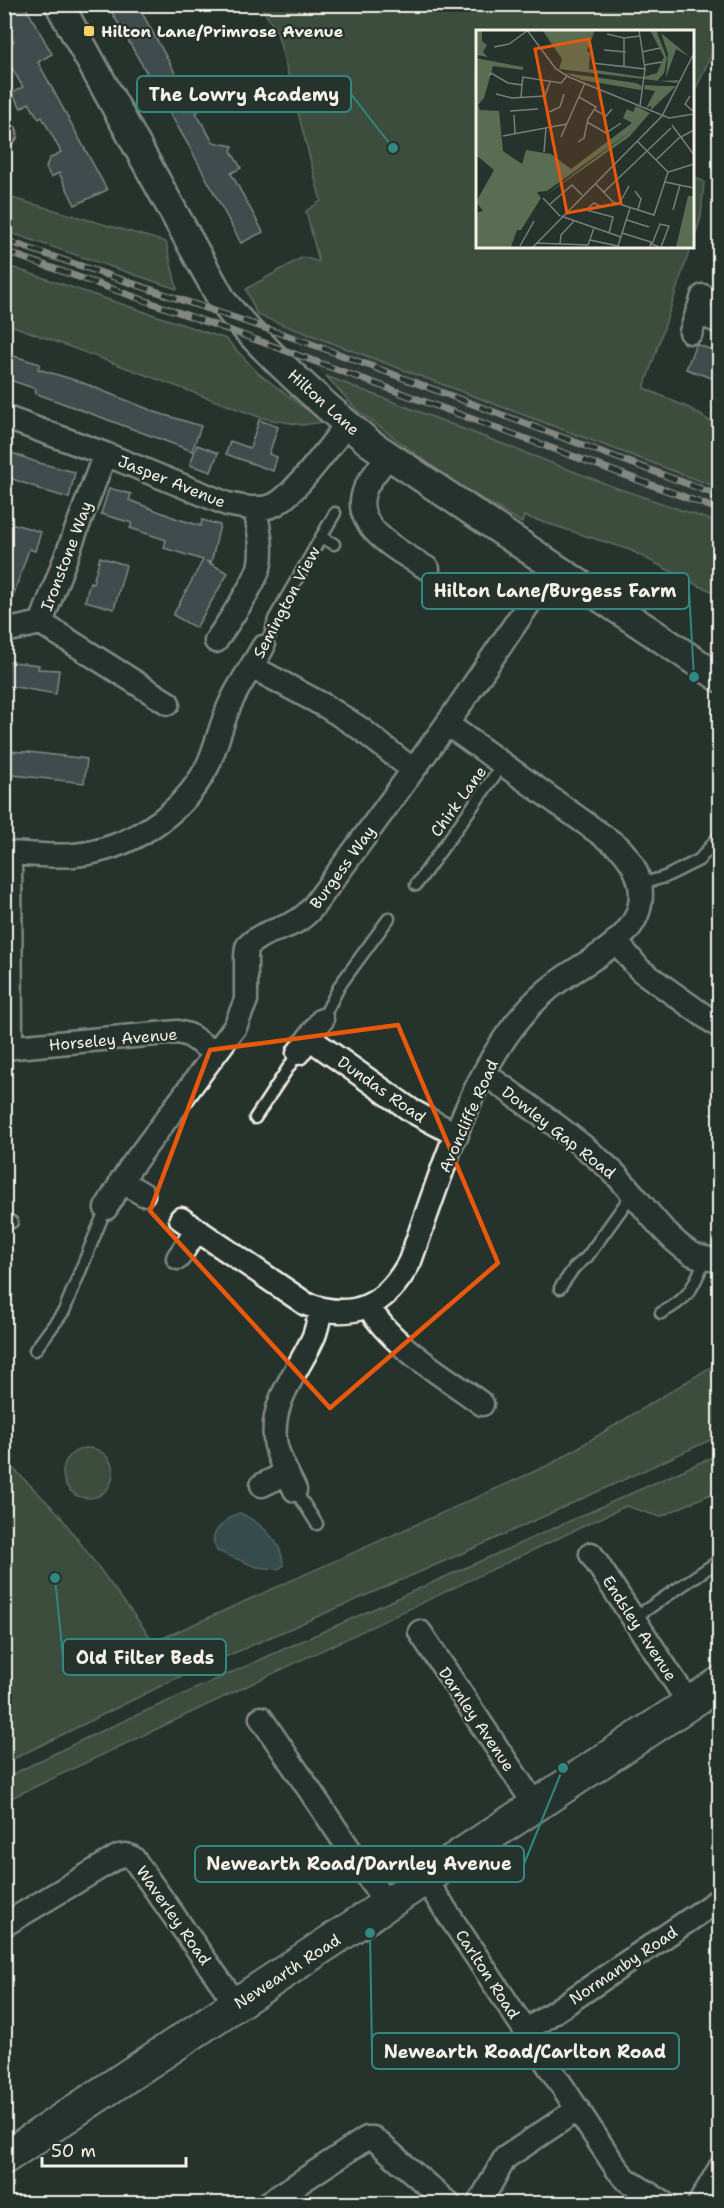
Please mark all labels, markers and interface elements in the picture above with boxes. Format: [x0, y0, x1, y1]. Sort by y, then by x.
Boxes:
place label: Hilton Lane/Primrose Avenue [101, 21, 344, 42]
marker: Hilton Lane/Primrose Avenue [82, 24, 96, 38]
inset map [476, 30, 694, 248]
callout: The Lowry Academy [137, 76, 351, 112]
text: The Lowry Academy [149, 83, 339, 107]
street label: Hilton Lane [283, 365, 364, 440]
street label: Jasper Avenue [115, 450, 229, 513]
street label: Ironstone Way [36, 498, 97, 614]
street label: Semington View [248, 542, 325, 662]
callout: Hilton Lane/Burgess Farm [422, 573, 689, 609]
text: Hilton Lane/Burgess Farm [434, 579, 677, 603]
street label: Chirk Lane [426, 762, 491, 841]
street label: Burgess Way [305, 821, 380, 913]
street label: Horseley Avenue [48, 1023, 178, 1056]
street label: Dundas Road [333, 1051, 430, 1128]
street label: Avoncliffe Road [434, 1056, 503, 1176]
street label: Dowley Gap Road [498, 1081, 620, 1183]
street label: Endsley Avenue [598, 1571, 682, 1685]
callout: Old Filter Beds [63, 1639, 226, 1675]
text: Old Filter Beds [76, 1646, 214, 1670]
street label: Darnley Avenue [434, 1663, 519, 1775]
callout: Newearth Road/Darnley Avenue [195, 1846, 524, 1882]
text: Newearth Road/Darnley Avenue [206, 1852, 512, 1876]
street label: Waverley Road [132, 1861, 216, 1969]
street label: Normanby Road [565, 1921, 682, 2009]
street label: Carlton Road [451, 1926, 524, 2023]
street label: Newearth Road [230, 1929, 344, 2014]
callout: Newearth Road/Carlton Road [372, 2033, 679, 2069]
text: Newearth Road/Carlton Road [384, 2040, 666, 2064]
scale bar [42, 2130, 186, 2168]
text: 50 m [51, 2139, 96, 2163]

